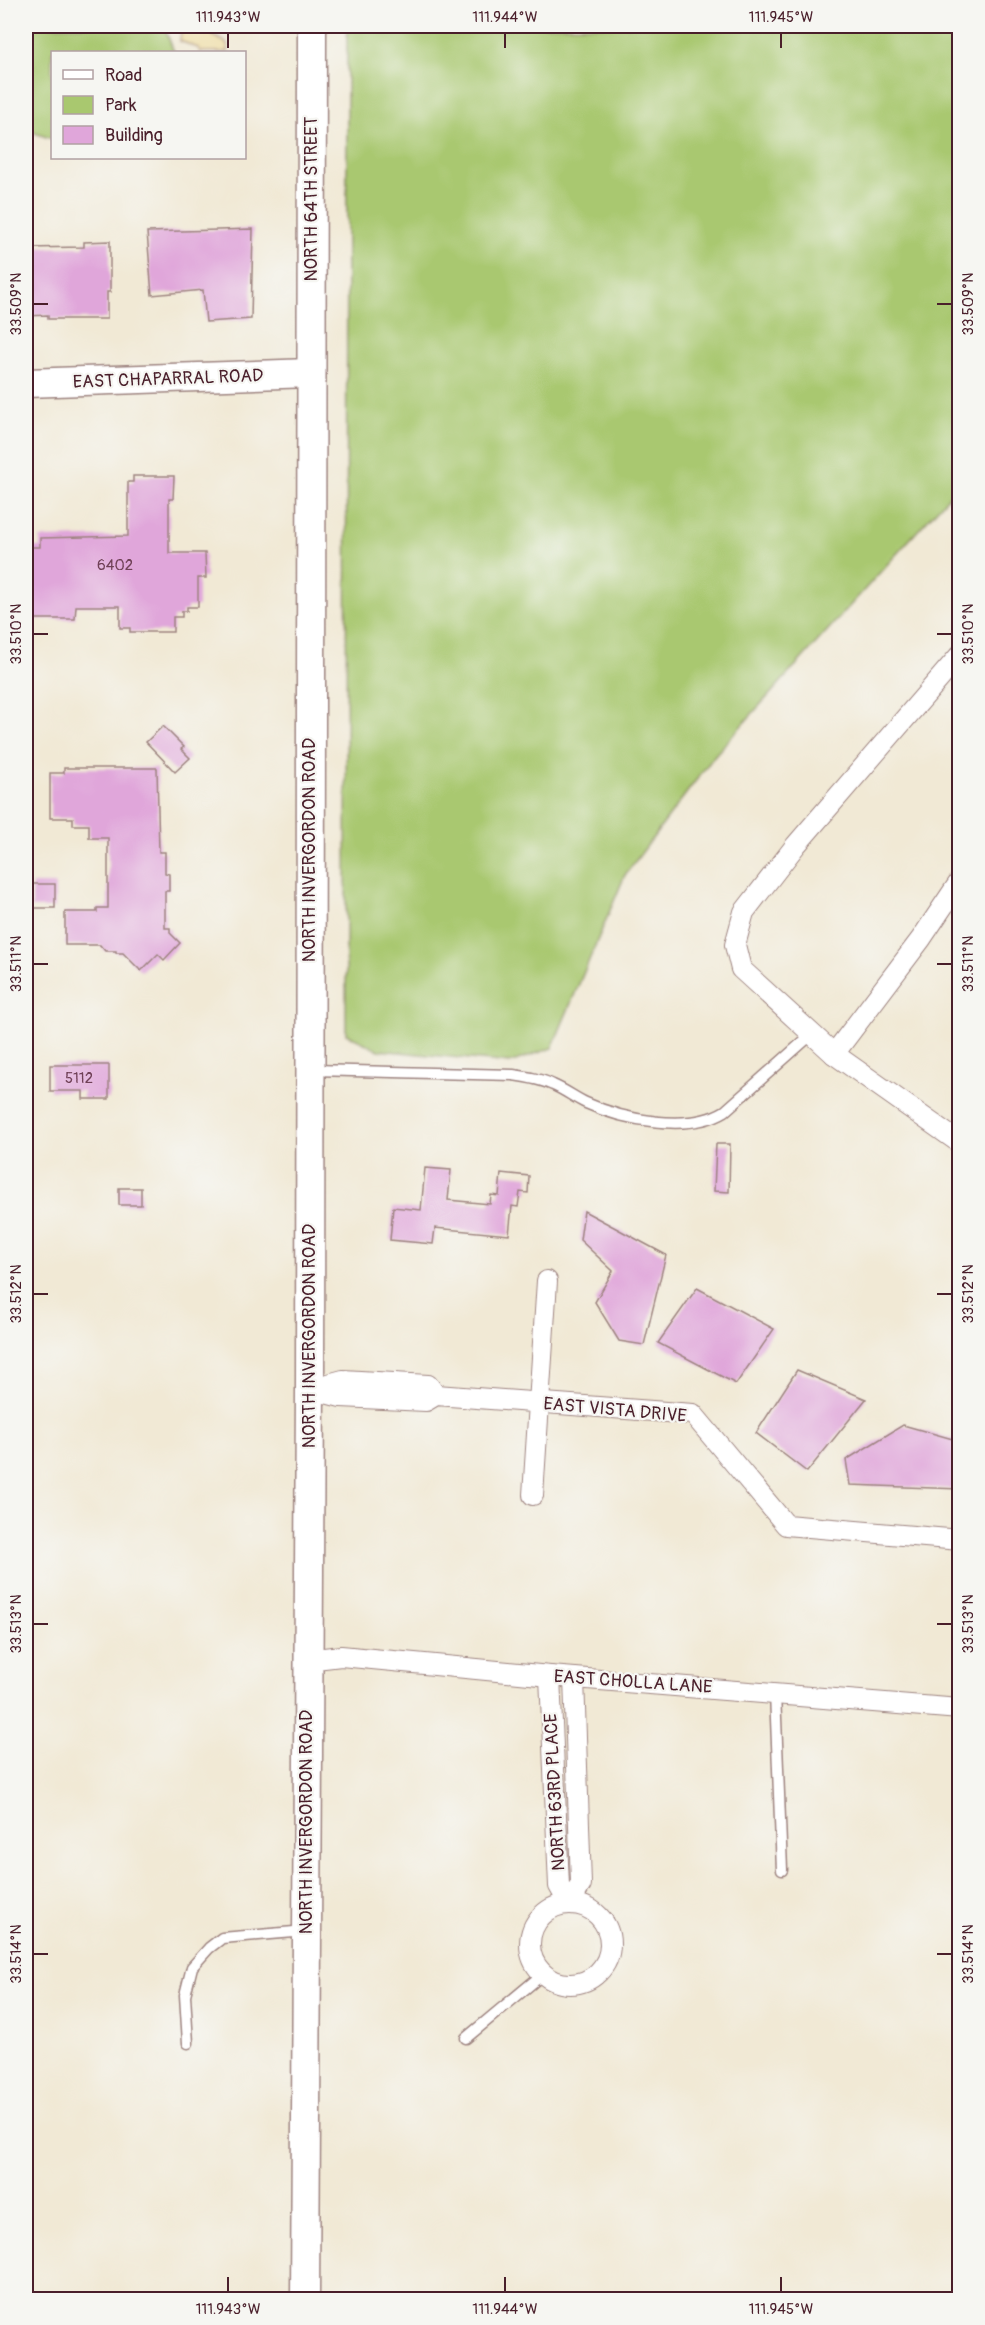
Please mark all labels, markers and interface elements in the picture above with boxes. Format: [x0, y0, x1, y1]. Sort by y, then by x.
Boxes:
text: 111.943°W [195, 8, 261, 27]
text: 111.944°W [472, 8, 538, 27]
text: 111.945°W [749, 8, 814, 27]
legend [51, 51, 246, 159]
text: Road [105, 64, 142, 87]
text: Park [105, 94, 137, 117]
street label: NORTH 64TH STREET [300, 116, 323, 282]
text: Building [105, 124, 163, 147]
text: 33.509°N [7, 273, 26, 335]
text: 33.509°N [959, 273, 978, 335]
street label: EAST CHAPARRAL ROAD [72, 364, 264, 394]
house number: 6402 [97, 556, 133, 575]
text: 33.510°N [7, 604, 26, 664]
text: 33.510°N [959, 604, 978, 664]
street label: NORTH INVERGORDON ROAD [298, 738, 321, 962]
text: 33.511°N [7, 936, 26, 992]
text: 33.511°N [959, 936, 978, 992]
house number: 5112 [65, 1069, 93, 1088]
street label: NORTH INVERGORDON ROAD [298, 1224, 321, 1448]
text: 33.512°N [7, 1264, 26, 1324]
text: 33.512°N [959, 1264, 978, 1324]
street label: EAST VISTA DRIVE [542, 1392, 688, 1428]
text: 33.513°N [7, 1594, 26, 1654]
text: 33.513°N [959, 1594, 978, 1654]
street label: EAST CHOLLA LANE [553, 1665, 713, 1699]
street label: NORTH INVERGORDON ROAD [295, 1710, 318, 1934]
street label: NORTH 63RD PLACE [539, 1713, 571, 1871]
text: 33.514°N [7, 1924, 26, 1984]
text: 33.514°N [959, 1924, 978, 1984]
text: 111.943°W [195, 2300, 261, 2319]
text: 111.944°W [472, 2300, 538, 2319]
text: 111.945°W [749, 2300, 814, 2319]

